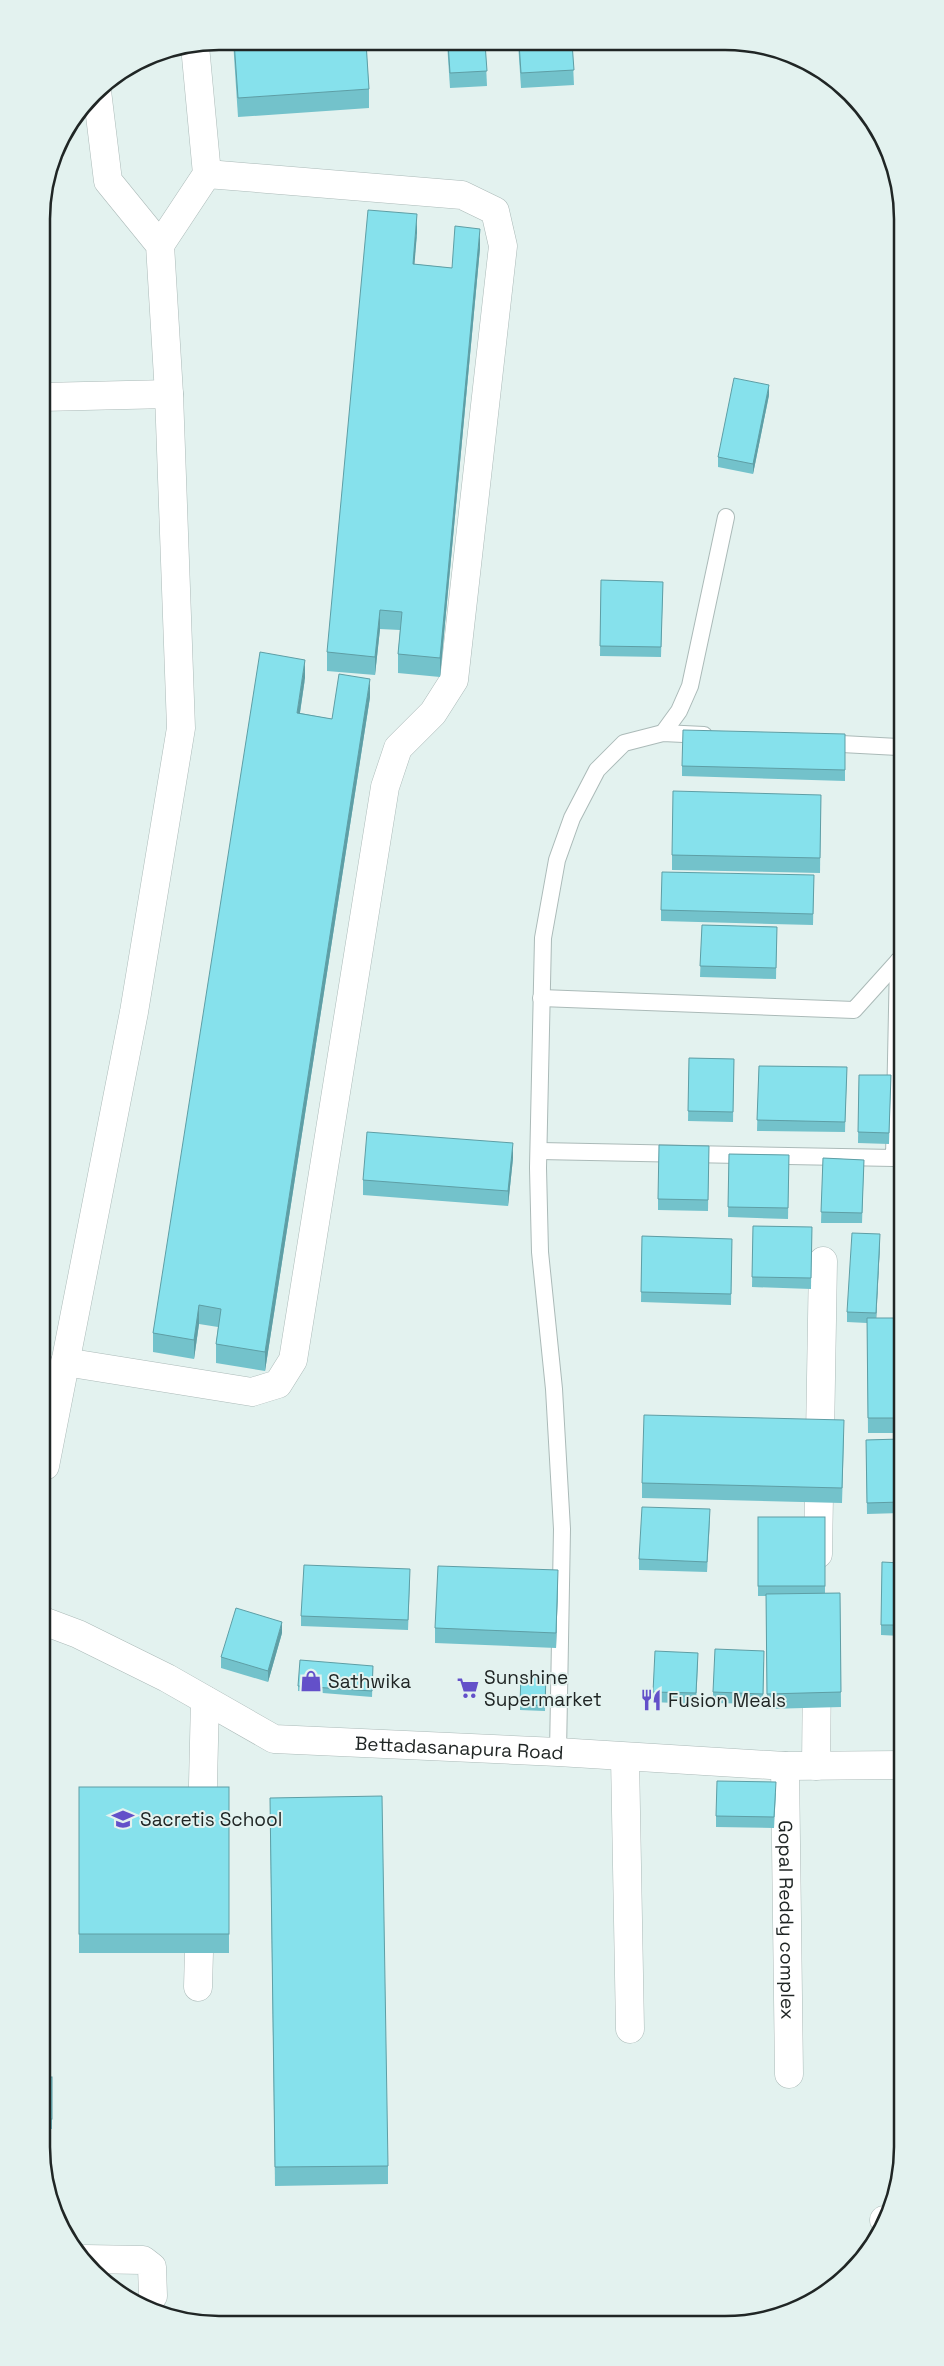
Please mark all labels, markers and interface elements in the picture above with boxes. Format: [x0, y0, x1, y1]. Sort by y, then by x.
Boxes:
place label: Sunshine Supermarket [484, 1665, 602, 1712]
shop icon: Sathwika [298, 1668, 324, 1694]
place label: Sathwika [328, 1669, 411, 1694]
supermarket icon: Sunshine Supermarket [455, 1675, 481, 1701]
restaurant icon: Fusion Meals [638, 1687, 664, 1713]
place label: Fusion Meals [668, 1688, 786, 1713]
street label: Bettadasanapura Road [354, 1730, 564, 1765]
school or university icon: Sacretis School [110, 1806, 136, 1832]
place label: Sacretis School [140, 1807, 282, 1832]
street label: Gopal Reddy complex [773, 1820, 801, 2020]

